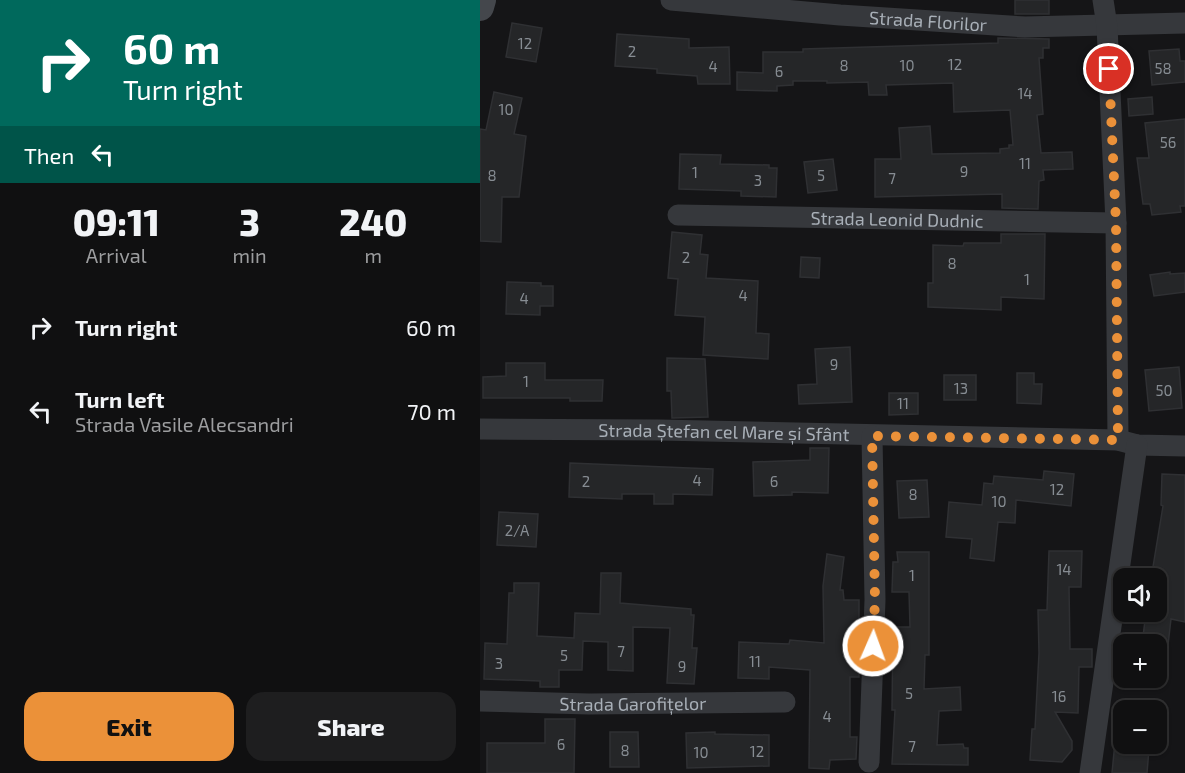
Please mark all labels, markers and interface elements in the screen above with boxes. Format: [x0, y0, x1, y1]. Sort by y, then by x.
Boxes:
street label: Strada Florilor [869, 6, 988, 36]
text: 60 m [123, 22, 220, 72]
icon: right [24, 24, 102, 102]
house number: 12 [518, 34, 532, 52]
house number: 2 [628, 42, 636, 60]
pin [1083, 43, 1134, 94]
icon: arrive [1092, 52, 1125, 85]
house number: 12 [948, 55, 962, 73]
house number: 8 [839, 56, 849, 74]
house number: 10 [899, 56, 915, 74]
house number: 4 [708, 57, 718, 75]
house number: 58 [1154, 59, 1172, 77]
house number: 6 [775, 62, 783, 80]
text: Turn right [123, 73, 243, 105]
house number: 14 [1017, 84, 1033, 102]
house number: 10 [498, 100, 514, 118]
house number: 56 [1160, 133, 1176, 151]
icon: left [86, 138, 119, 171]
text: Then [24, 142, 74, 168]
house number: 11 [1019, 154, 1031, 172]
house number: 9 [960, 162, 968, 180]
house number: 1 [692, 163, 698, 181]
house number: 8 [487, 166, 497, 184]
house number: 5 [817, 166, 825, 184]
house number: 7 [888, 169, 896, 187]
house number: 3 [754, 171, 762, 189]
text: 09:11 [73, 200, 160, 243]
text: 3 [239, 200, 260, 243]
text: 240 [339, 200, 407, 243]
street label: Strada Leonid Dudnic [810, 206, 984, 232]
text: Arrival [86, 243, 147, 267]
text: min [232, 243, 267, 267]
text: m [365, 243, 382, 267]
house number: 2 [682, 248, 690, 266]
house number: 8 [947, 254, 957, 272]
house number: 1 [1024, 270, 1030, 288]
house number: 4 [738, 286, 748, 304]
house number: 4 [519, 289, 529, 307]
icon: right [24, 311, 57, 344]
text: Turn right [75, 314, 177, 340]
text: 60 m [406, 314, 456, 340]
house number: 9 [830, 355, 838, 373]
house number: 1 [523, 372, 529, 390]
house number: 13 [954, 379, 968, 397]
house number: 50 [1155, 381, 1173, 399]
text: Turn left [75, 386, 164, 412]
house number: 11 [897, 394, 909, 412]
icon: left [24, 395, 57, 428]
text: 70 m [407, 398, 456, 424]
text: Strada Vasile Alecsandri [75, 412, 294, 436]
street label: Strada Ștefan cel Mare și Sfânt [598, 419, 850, 445]
house number: 4 [692, 471, 702, 489]
house number: 2 [582, 472, 590, 490]
house number: 6 [770, 472, 778, 490]
house number: 12 [1050, 480, 1064, 498]
house number: 8 [908, 485, 918, 503]
house number: 10 [991, 492, 1007, 510]
house number: 2/A [505, 521, 530, 539]
house number: 14 [1056, 560, 1072, 578]
house number: 1 [909, 566, 915, 584]
map controls [1113, 568, 1167, 754]
button: sound [1113, 568, 1167, 622]
position arrow [841, 614, 905, 678]
button: + [1113, 634, 1167, 688]
house number: 7 [617, 642, 625, 660]
house number: 5 [560, 646, 568, 664]
house number: 11 [749, 652, 761, 670]
house number: 3 [495, 654, 503, 672]
house number: 9 [678, 657, 686, 675]
house number: 5 [905, 684, 913, 702]
house number: 16 [1052, 687, 1066, 705]
button: Exit [24, 692, 234, 761]
button: Share [246, 692, 456, 761]
street label: Strada Garofițelor [559, 692, 707, 715]
button: − [1113, 700, 1167, 754]
house number: 4 [822, 707, 832, 725]
house number: 6 [557, 735, 565, 753]
house number: 7 [908, 737, 916, 755]
house number: 8 [620, 741, 630, 759]
house number: 12 [750, 742, 764, 760]
house number: 10 [693, 743, 709, 761]

